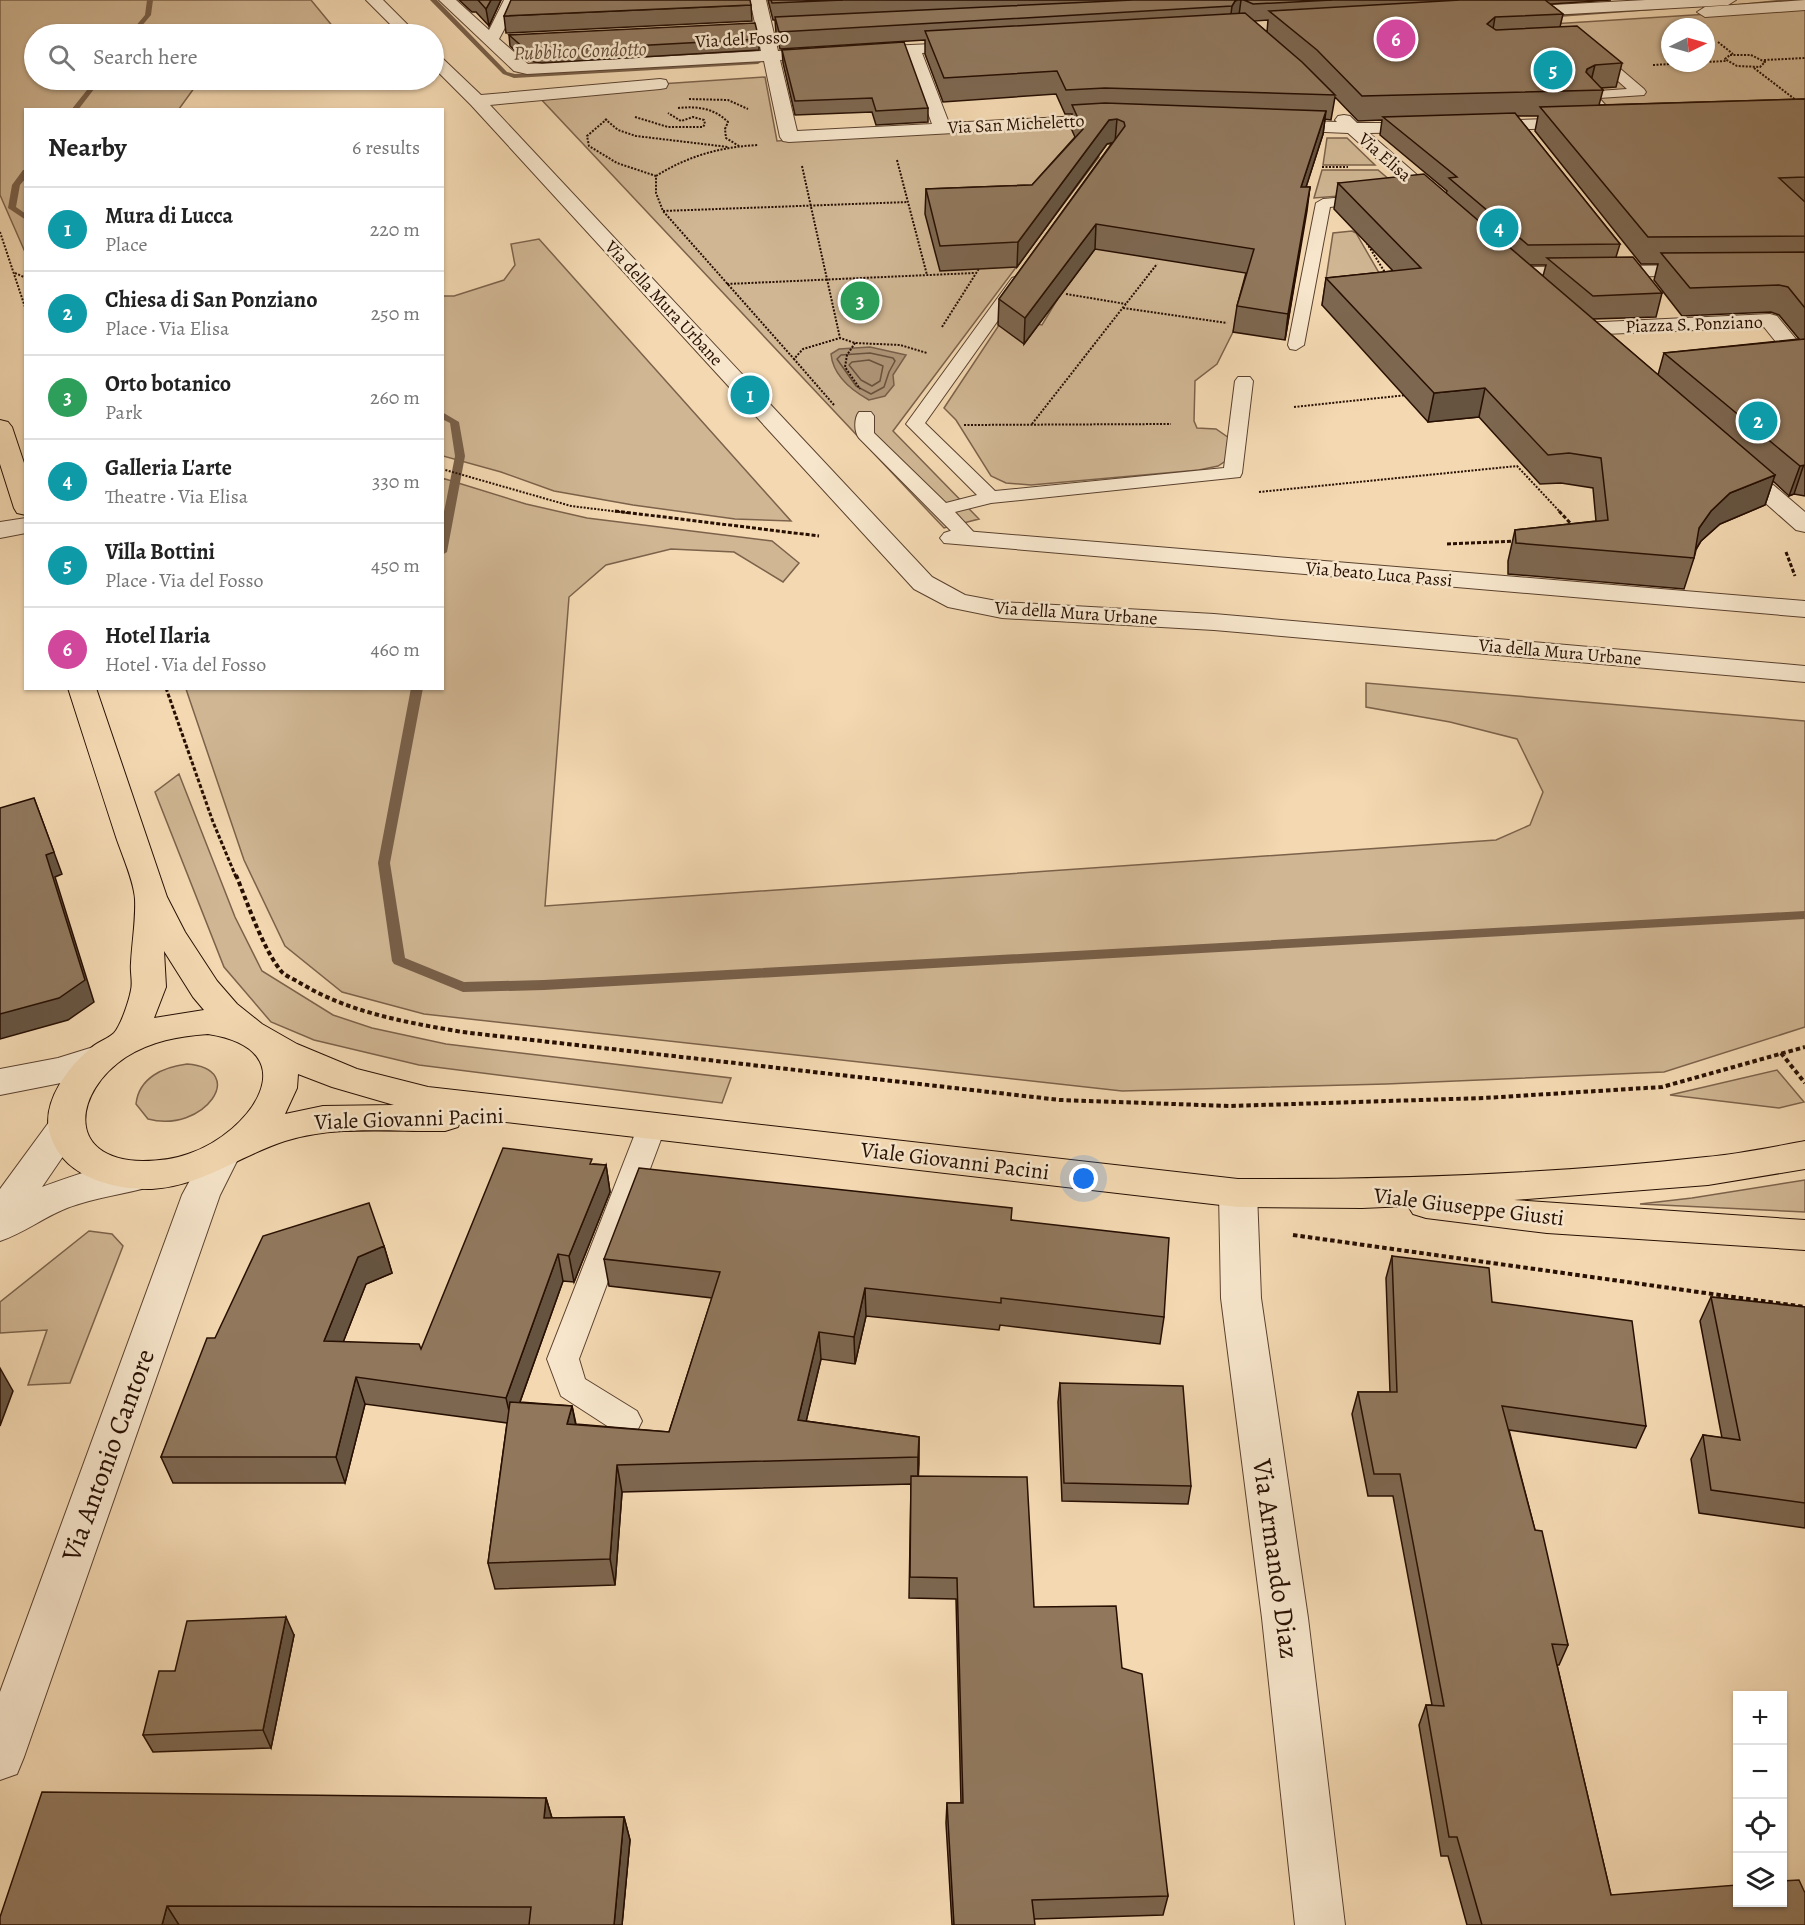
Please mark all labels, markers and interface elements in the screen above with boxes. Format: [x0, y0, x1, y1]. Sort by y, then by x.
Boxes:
pin: 6 [1376, 16, 1416, 62]
north arrow [1661, 18, 1715, 72]
search box [24, 24, 444, 90]
street label: Via del Fosso [694, 25, 789, 53]
water label: Pubblico Condotto [513, 35, 647, 67]
icon: search [45, 41, 78, 74]
text: Search here [93, 42, 198, 72]
pin: 5 [1534, 48, 1572, 92]
street label: Via San Micheletto [946, 108, 1085, 140]
street label: Via Elisa [1353, 127, 1417, 187]
text: Nearby [48, 130, 127, 165]
text: 6 results [352, 134, 420, 161]
text: Mura di Lucca [105, 201, 233, 231]
pin: 4 [1480, 206, 1518, 250]
text: 1 [64, 216, 71, 243]
text: 220 m [370, 216, 420, 243]
text: Place [105, 231, 147, 258]
street label: Via della Mura Urbane [599, 234, 728, 371]
pin: 3 [840, 278, 880, 324]
text: Chiesa di San Ponziano [105, 285, 318, 315]
text: 2 [63, 300, 72, 327]
text: 250 m [371, 300, 420, 327]
street label: Piazza S. Ponziano [1625, 310, 1763, 338]
text: Place · Via Elisa [105, 315, 229, 342]
text: Orto botanico [105, 369, 231, 399]
pin: 1 [730, 372, 770, 418]
text: 3 [63, 384, 72, 411]
text: 260 m [370, 384, 420, 411]
pin: 2 [1738, 398, 1778, 444]
text: Park [105, 399, 143, 426]
text: Galleria L'arte [105, 453, 232, 483]
text: 4 [63, 468, 72, 495]
text: 330 m [372, 468, 420, 495]
text: Theatre · Via Elisa [105, 483, 248, 510]
text: Villa Bottini [105, 537, 215, 567]
text: 5 [63, 552, 72, 579]
text: 450 m [371, 552, 420, 579]
street label: Via beato Luca Passi [1304, 556, 1453, 592]
text: Place · Via del Fosso [105, 567, 263, 594]
street label: Via della Mura Urbane [993, 595, 1158, 631]
text: Hotel Ilaria [105, 621, 210, 651]
street label: Via della Mura Urbane [1477, 633, 1642, 671]
text: 6 [63, 636, 72, 663]
text: 460 m [370, 636, 420, 663]
text: Hotel · Via del Fosso [105, 651, 266, 678]
street label: Viale Giovanni Pacini [313, 1101, 504, 1137]
street label: Viale Giovanni Pacini [858, 1134, 1051, 1187]
your location [1069, 1164, 1098, 1193]
street label: Viale Giuseppe Giusti [1371, 1180, 1566, 1234]
street label: Via Antonio Cantore [53, 1344, 163, 1567]
street label: Via Armando Diaz [1244, 1456, 1308, 1661]
map controls [1733, 1691, 1787, 1907]
button: + [1733, 1691, 1787, 1745]
button: − [1733, 1745, 1787, 1799]
button: locate [1733, 1799, 1787, 1853]
button: layers [1733, 1853, 1787, 1907]

